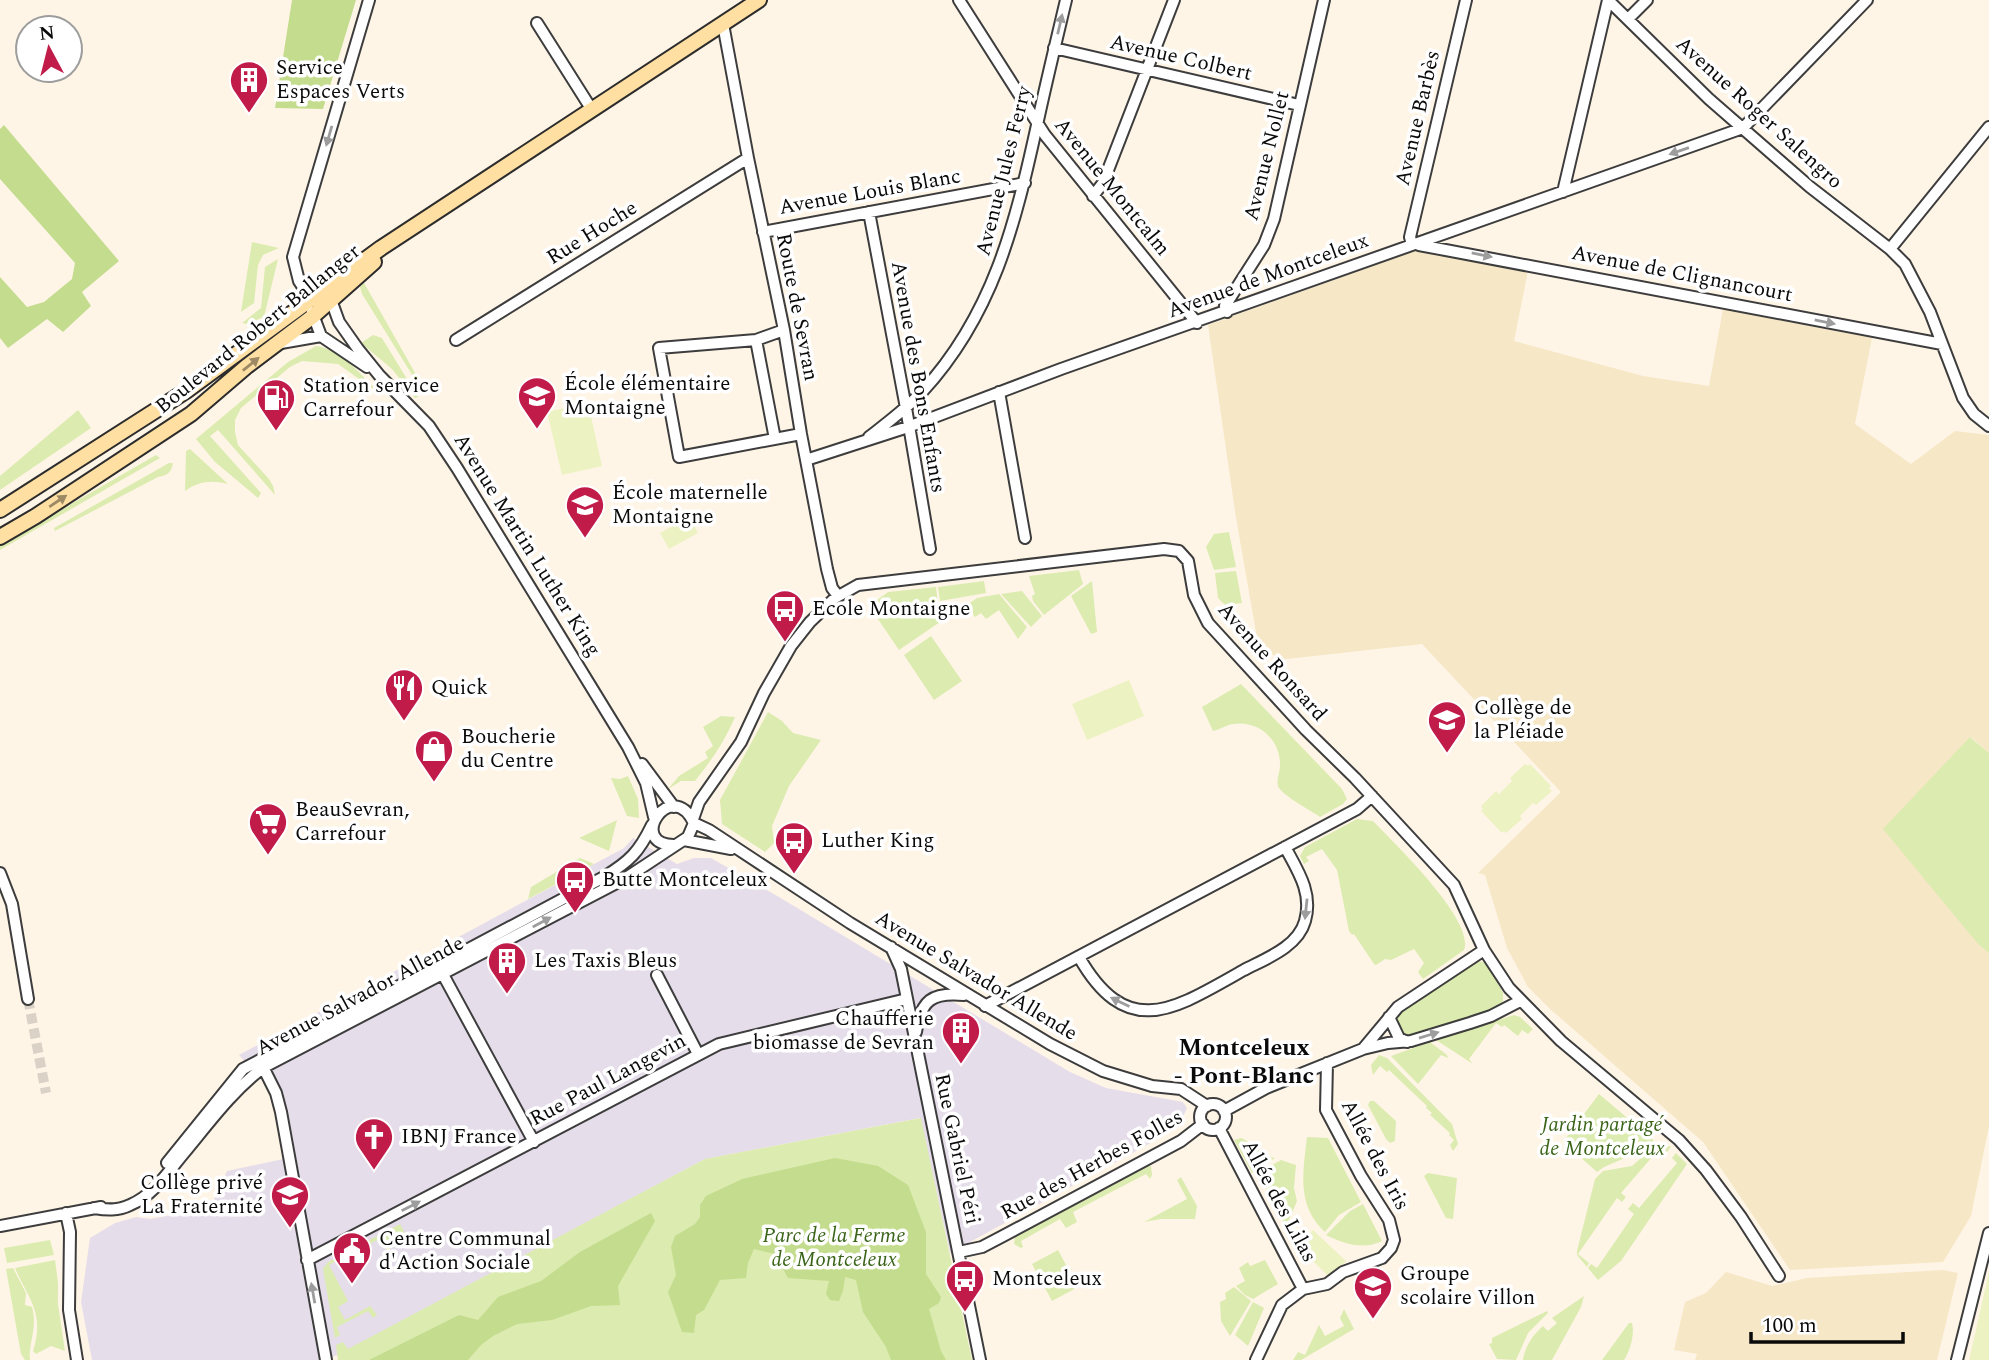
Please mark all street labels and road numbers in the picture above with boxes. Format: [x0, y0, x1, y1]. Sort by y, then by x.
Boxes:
street label: Avenue Colbert [1107, 26, 1255, 90]
street label: Avenue Roger Salengro [1668, 29, 1850, 197]
street label: Avenue Barbès [1387, 47, 1449, 189]
street label: Avenue Jules Ferry [967, 82, 1041, 259]
street label: Avenue Nollet [1235, 88, 1299, 224]
street label: Avenue Montcalm [1046, 111, 1178, 263]
street label: Avenue Louis Blanc [777, 160, 963, 224]
street label: Rue Hoche [540, 192, 644, 274]
street label: Avenue de Montceleux [1163, 225, 1373, 327]
street label: Route de Sevran [767, 230, 827, 384]
street label: Boulevard Robert Ballanger [149, 236, 367, 422]
street label: Avenue de Clignancourt [1569, 237, 1795, 311]
street label: Avenue des Bons Enfants [882, 259, 954, 495]
street label: Avenue Martin Luther King [445, 427, 609, 663]
street label: Avenue Ronsard [1209, 595, 1335, 729]
street label: Avenue Salvador Allende [868, 903, 1084, 1049]
street label: Avenue Salvador Allende [250, 927, 470, 1065]
street label: Rue Paul Langevin [524, 1025, 692, 1135]
street label: Rue Gabriel Péri [925, 1071, 989, 1227]
street label: Allée des Iris [1332, 1094, 1418, 1216]
street label: Rue des Herbes Folles [995, 1101, 1189, 1229]
street label: Allée des Lilas [1233, 1134, 1325, 1268]

